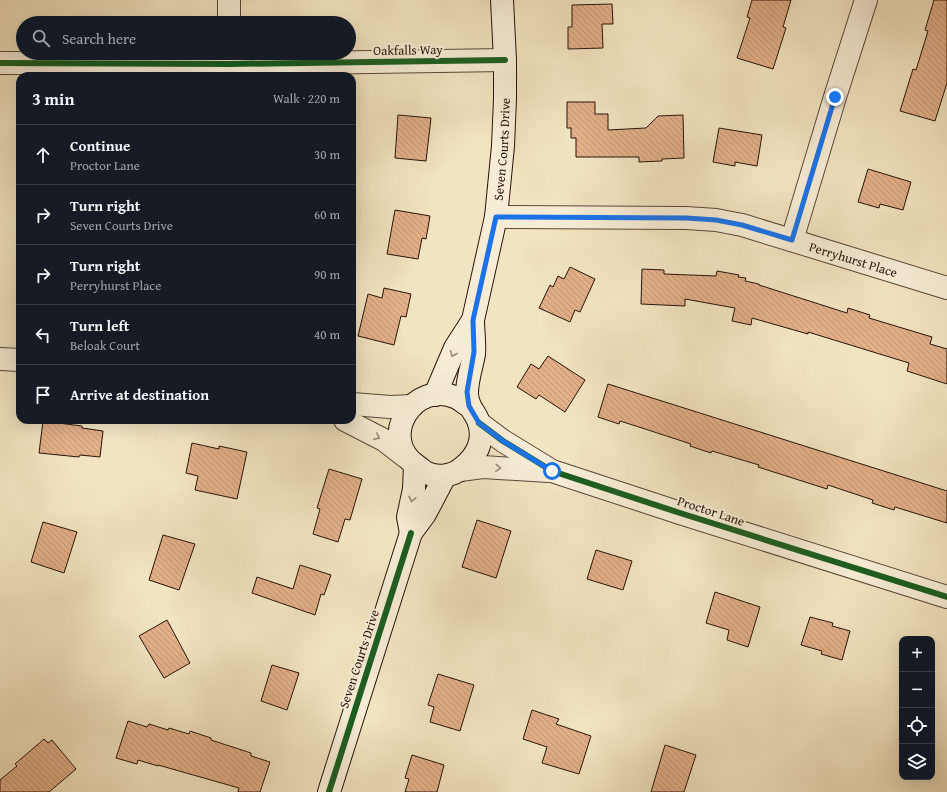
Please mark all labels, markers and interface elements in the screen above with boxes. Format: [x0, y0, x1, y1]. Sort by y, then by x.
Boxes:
search box [16, 16, 356, 60]
icon: search [30, 27, 52, 49]
text: Search here [62, 28, 136, 49]
street label: Oakfalls Way [373, 40, 443, 60]
text: 3 min [32, 86, 74, 111]
route end [826, 88, 844, 106]
text: Walk · 220 m [273, 89, 340, 108]
street label: Seven Courts Drive [488, 97, 515, 201]
text: Continue [70, 135, 131, 156]
icon: ahead [32, 144, 54, 166]
text: 30 m [314, 145, 340, 164]
text: Proctor Lane [70, 156, 140, 175]
text: Turn right [70, 195, 141, 216]
icon: right [32, 204, 54, 226]
text: 60 m [314, 205, 340, 224]
text: Seven Courts Drive [70, 216, 173, 235]
street label: Perryhurst Place [807, 237, 900, 282]
text: Turn right [70, 255, 141, 276]
icon: right [32, 264, 54, 286]
text: 90 m [314, 265, 340, 284]
text: Perryhurst Place [70, 276, 161, 295]
text: Turn left [70, 315, 129, 336]
icon: left [32, 324, 54, 346]
text: 40 m [314, 325, 340, 344]
text: Beloak Court [70, 336, 140, 355]
one-way arrow [450, 349, 458, 357]
icon: arrive [32, 384, 54, 406]
text: Arrive at destination [70, 384, 209, 405]
one-way arrow [373, 432, 380, 439]
route start [543, 462, 561, 480]
one-way arrow [495, 463, 501, 472]
street label: Proctor Lane [675, 491, 747, 531]
one-way arrow [408, 496, 416, 503]
street label: Seven Courts Drive [334, 607, 384, 711]
map controls [899, 636, 935, 780]
button: + [899, 636, 935, 672]
button: − [899, 672, 935, 708]
button: locate [899, 708, 935, 744]
button: layers [899, 744, 935, 780]

